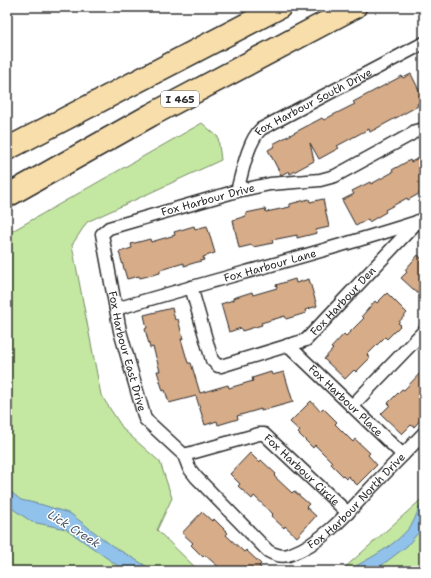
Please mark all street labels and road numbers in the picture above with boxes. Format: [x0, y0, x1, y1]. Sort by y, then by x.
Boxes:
street label: Fox Harbour South Drive [251, 64, 374, 139]
road number: I 465 [161, 91, 199, 107]
street label: Fox Harbour Drive [159, 180, 257, 220]
street label: Fox Harbour Lane [222, 245, 318, 285]
street label: Fox Harbour Den [307, 263, 379, 339]
street label: Fox Harbour East Drive [105, 290, 150, 413]
street label: Fox Harbour Place [305, 361, 386, 440]
street label: Fox Harbour Circle [261, 430, 343, 509]
street label: Fox Harbour North Drive [304, 450, 408, 552]

